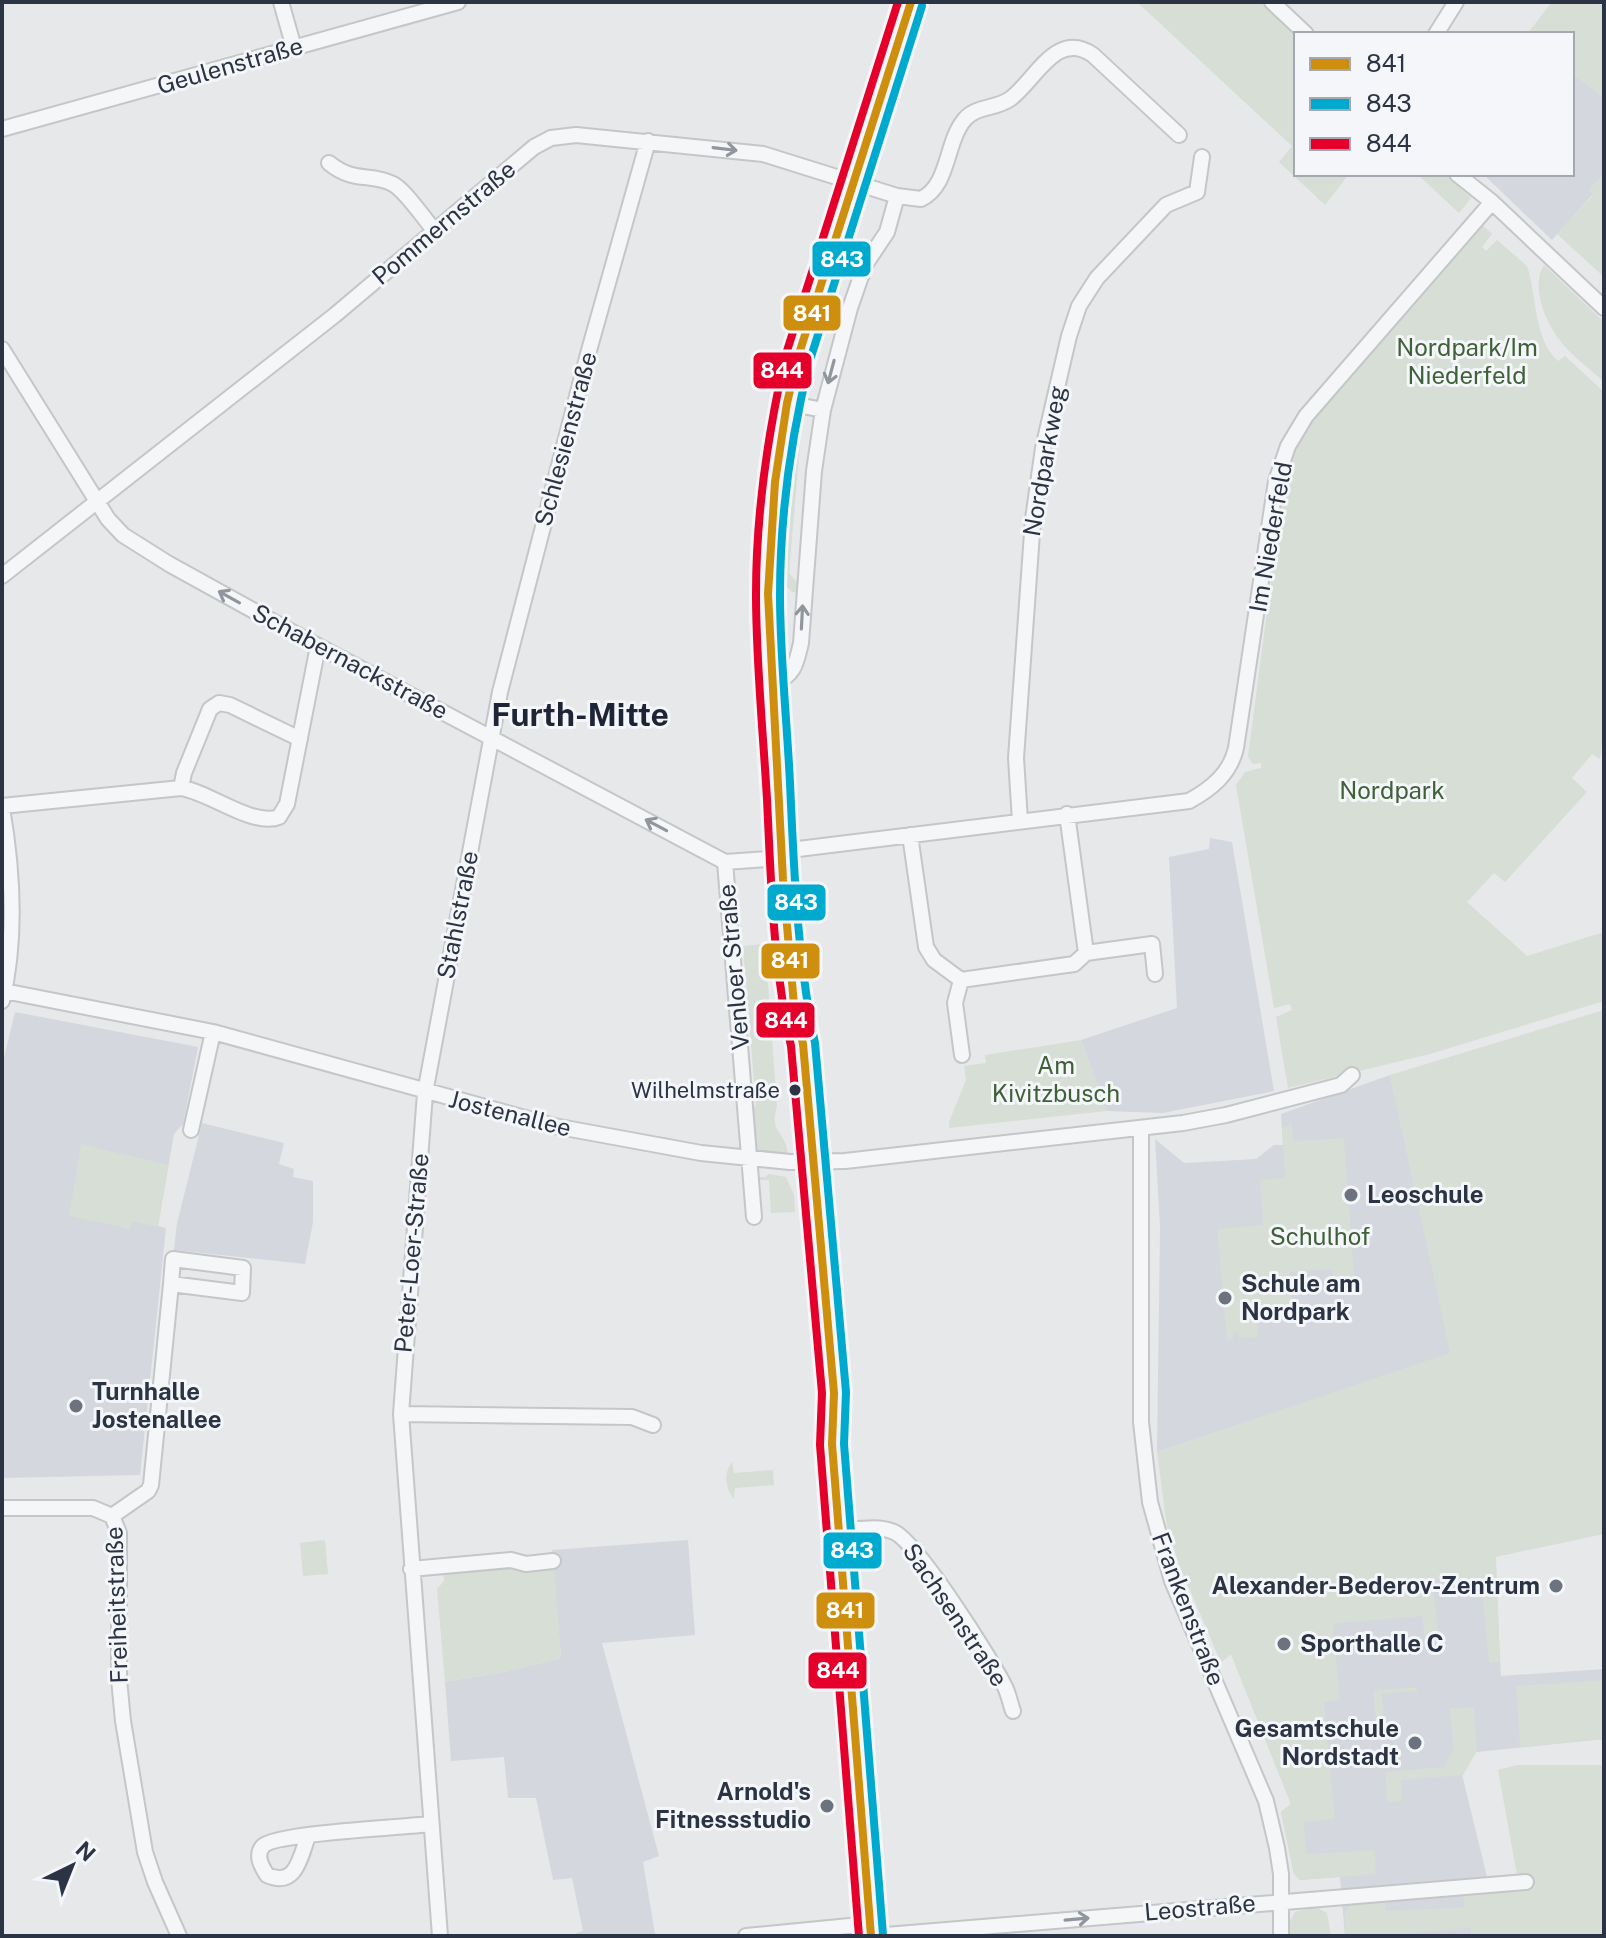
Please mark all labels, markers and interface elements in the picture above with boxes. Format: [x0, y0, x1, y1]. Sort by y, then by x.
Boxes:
street label: Geulenstraße [154, 31, 306, 99]
legend [1294, 32, 1574, 176]
text: 841 [1366, 49, 1406, 77]
text: 843 [1366, 89, 1412, 117]
text: 844 [1366, 129, 1412, 157]
one-way arrow [711, 142, 738, 157]
street label: Pommernstraße [366, 154, 521, 290]
line badge: 843 [811, 240, 872, 278]
text: 843 [820, 246, 864, 272]
line badge: 841 [782, 294, 842, 332]
text: 841 [793, 300, 831, 326]
park label: Nordpark/Im Niederfeld [1396, 333, 1538, 389]
street label: Schlesienstraße [528, 348, 602, 529]
line badge: 844 [752, 351, 813, 390]
text: 844 [760, 357, 804, 383]
one-way arrow [823, 359, 838, 385]
street label: Nordparkweg [1017, 383, 1071, 538]
street label: Im Niederfeld [1243, 459, 1297, 614]
one-way arrow [218, 589, 242, 604]
street label: Schabernackstraße [248, 598, 453, 725]
one-way arrow [795, 604, 810, 631]
district label: Furth-Mitte [491, 696, 669, 733]
park label: Nordpark [1339, 776, 1445, 804]
one-way arrow [645, 817, 669, 833]
street label: Stahlstraße [431, 848, 483, 981]
street label: Venloer Straße [712, 883, 754, 1051]
line badge: 843 [766, 883, 827, 922]
text: 843 [774, 889, 818, 915]
line badge: 841 [760, 942, 821, 980]
text: 841 [771, 947, 809, 973]
line badge: 844 [755, 1001, 816, 1039]
text: 844 [764, 1007, 808, 1033]
park label: Am Kivitzbusch [992, 1051, 1120, 1107]
place label: Wilhelmstraße [631, 1077, 780, 1103]
marker: Wilhelmstraße [787, 1082, 803, 1098]
street label: Jostenallee [446, 1084, 574, 1142]
street label: Peter-Loer-Straße [388, 1152, 434, 1354]
place label: Leoschule [1367, 1180, 1484, 1208]
marker: Leoschule [1342, 1186, 1360, 1204]
park label: Schulhof [1270, 1222, 1370, 1250]
place label: Schule am Nordpark [1241, 1269, 1361, 1325]
marker: Schule am Nordpark [1216, 1289, 1234, 1307]
place label: Turnhalle Jostenallee [92, 1377, 222, 1433]
marker: Turnhalle Jostenallee [67, 1397, 85, 1415]
street label: Freiheitstraße [99, 1526, 133, 1684]
street label: Frankenstraße [1147, 1528, 1231, 1689]
line badge: 843 [822, 1531, 883, 1570]
text: 843 [830, 1537, 874, 1563]
street label: Sachsenstraße [898, 1538, 1014, 1691]
place label: Alexander-Bederov-Zentrum [1211, 1571, 1540, 1599]
marker: Alexander-Bederov-Zentrum [1547, 1577, 1565, 1595]
line badge: 841 [815, 1591, 876, 1630]
text: 841 [826, 1597, 864, 1623]
place label: Sporthalle C [1300, 1629, 1444, 1657]
marker: Sporthalle C [1275, 1635, 1293, 1653]
line badge: 844 [807, 1651, 868, 1690]
text: 844 [816, 1657, 860, 1683]
place label: Gesamtschule Nordstadt [1234, 1714, 1399, 1770]
marker: Gesamtschule Nordstadt [1406, 1734, 1424, 1752]
place label: Arnold's Fitnessstudio [655, 1777, 811, 1833]
marker: Arnold's Fitnessstudio [818, 1797, 836, 1815]
north arrow [32, 1826, 112, 1906]
text: N [70, 1836, 101, 1867]
street label: Leostraße [1143, 1888, 1257, 1926]
one-way arrow [1063, 1911, 1090, 1926]

